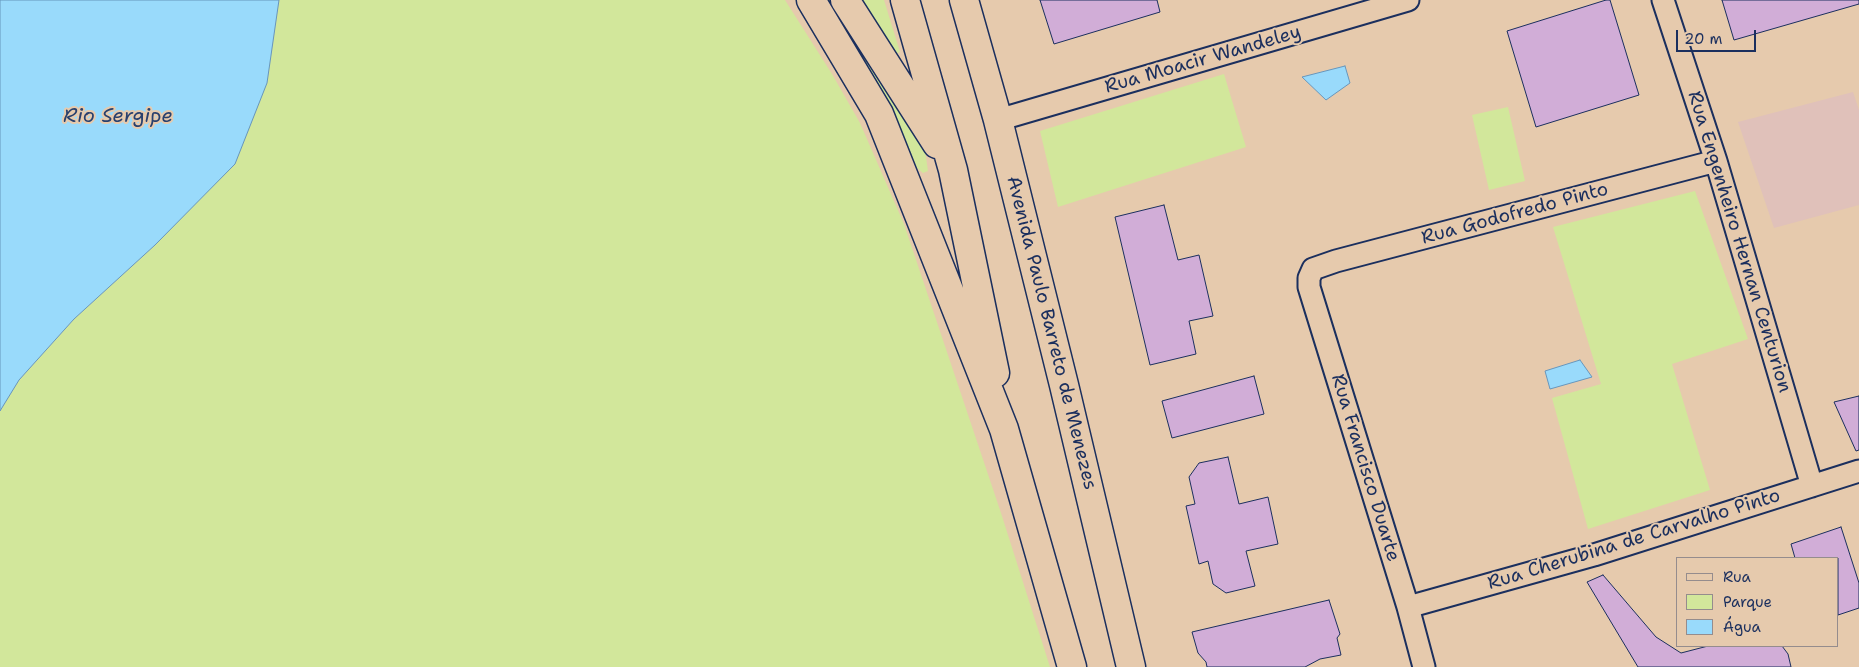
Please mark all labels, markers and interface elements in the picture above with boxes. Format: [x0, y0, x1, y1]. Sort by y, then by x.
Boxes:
scale bar [1679, 20, 1759, 52]
street label: Rua Moacir Wandeley [1102, 21, 1304, 99]
text: 20 m [1684, 29, 1723, 49]
street label: Rua Engenheiro Hernan Centurion [1682, 89, 1796, 395]
water label: Rio Sergipe [63, 105, 173, 129]
street label: Avenida Paulo Barreto de Menezes [1001, 174, 1101, 492]
street label: Rua Godofredo Pinto [1419, 178, 1611, 250]
street label: Rua Francisco Duarte [1326, 372, 1404, 564]
street label: Rua Cherubina de Carvalho Pinto [1485, 485, 1783, 595]
legend [1676, 557, 1839, 647]
text: Parque [1723, 592, 1772, 612]
text: Água [1723, 617, 1761, 637]

